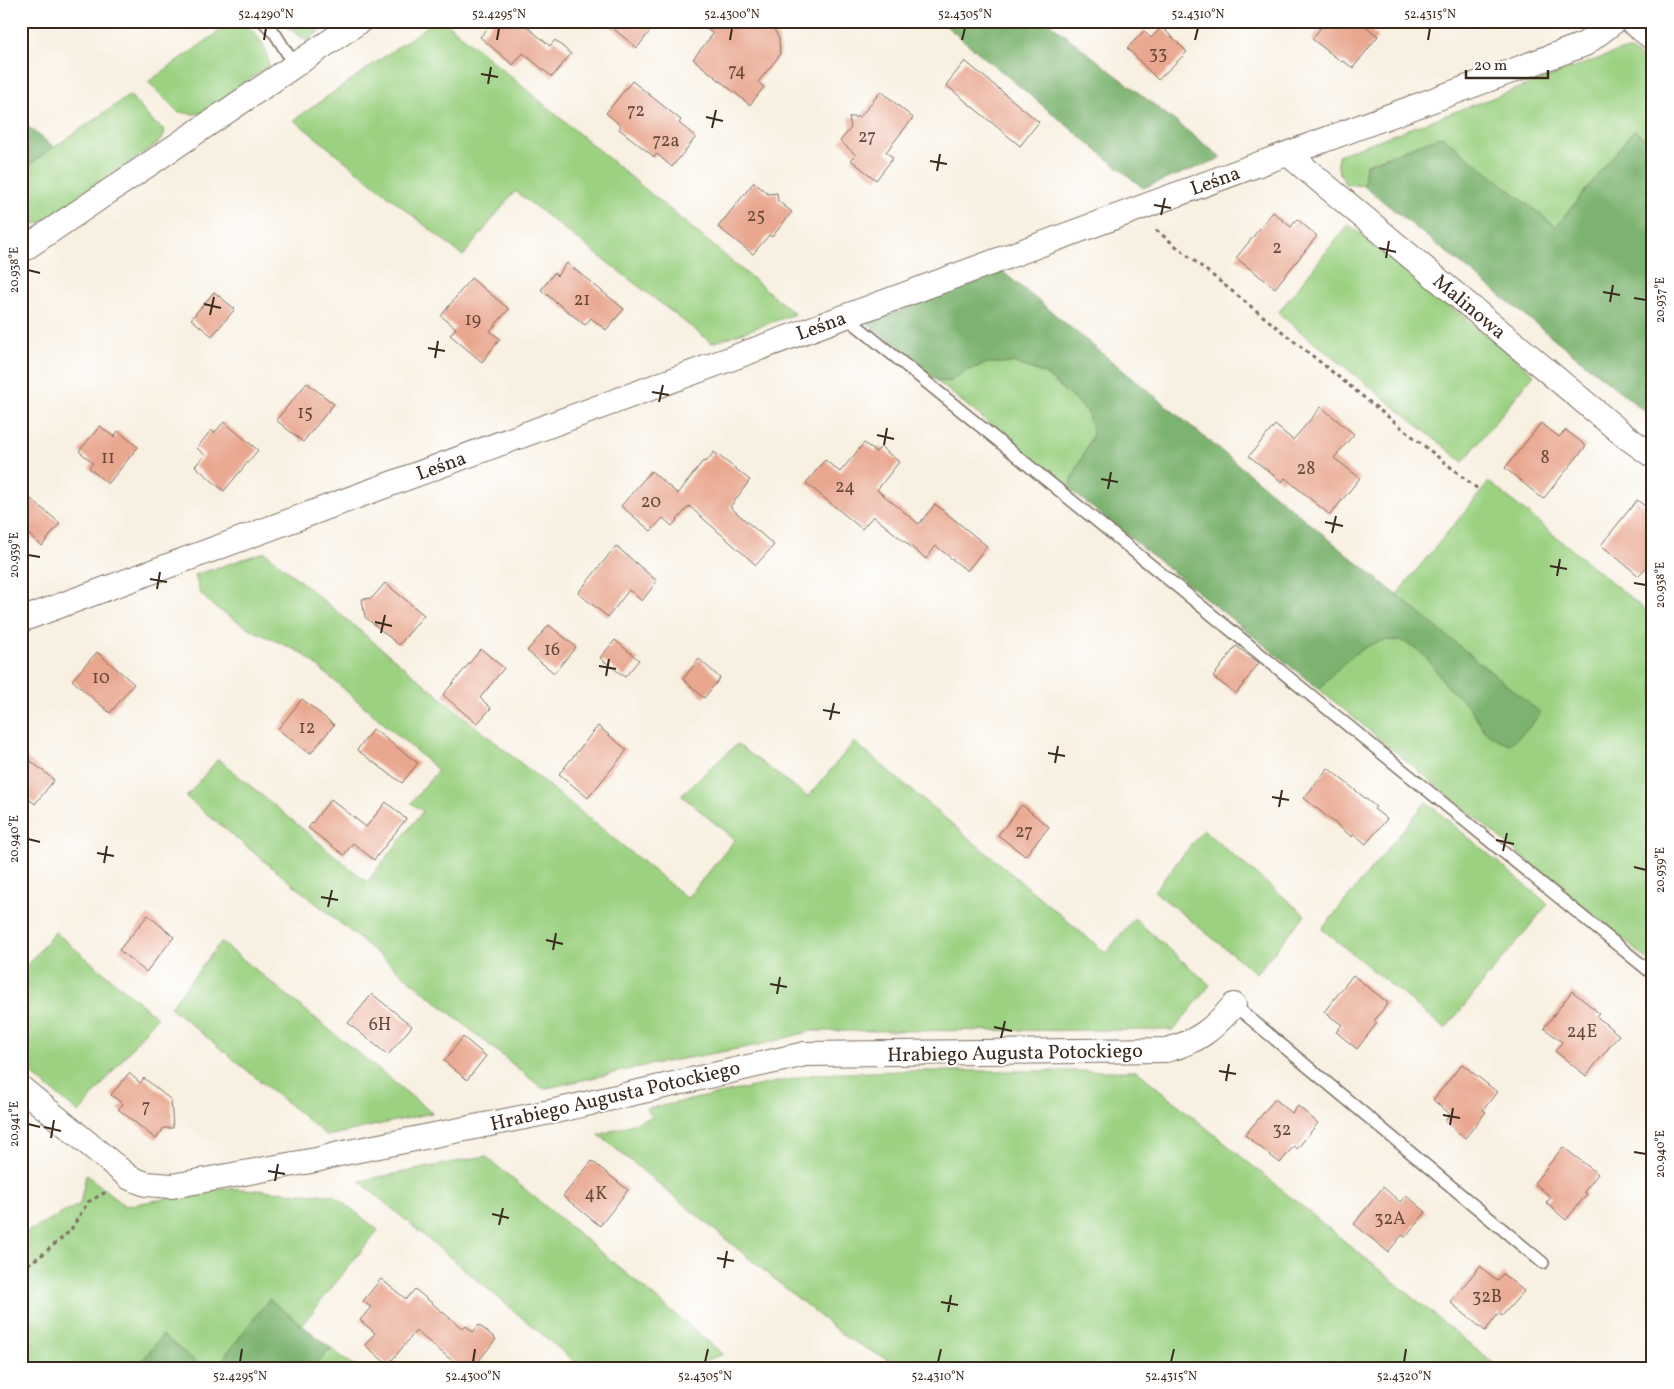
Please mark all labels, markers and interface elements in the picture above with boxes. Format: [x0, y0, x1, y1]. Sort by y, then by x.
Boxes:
text: 52.4290°N [238, 7, 294, 23]
text: 52.4295°N [472, 7, 526, 23]
text: 52.4300°N [704, 7, 760, 23]
text: 52.4305°N [938, 7, 992, 23]
text: 52.4310°N [1172, 7, 1225, 23]
text: 52.4315°N [1404, 7, 1456, 23]
house number: 33 [1149, 42, 1167, 67]
scale bar [1466, 48, 1549, 80]
text: 20 m [1474, 56, 1507, 77]
house number: 74 [728, 59, 746, 84]
house number: 72 [627, 99, 645, 124]
house number: 27 [858, 125, 876, 150]
house number: 72a [653, 129, 680, 154]
street label: Leśna [1187, 160, 1245, 204]
house number: 25 [747, 204, 765, 229]
house number: 2 [1272, 236, 1282, 261]
text: 20.938°E [7, 247, 23, 293]
street label: Malinowa [1426, 268, 1512, 347]
text: 20.937°E [1653, 277, 1669, 323]
house number: 21 [574, 288, 590, 313]
street label: Leśna [793, 305, 851, 349]
house number: 19 [465, 308, 481, 333]
house number: 15 [297, 401, 313, 426]
street label: Leśna [413, 445, 471, 489]
house number: 11 [101, 446, 115, 471]
house number: 8 [1540, 446, 1550, 471]
house number: 28 [1297, 457, 1315, 482]
house number: 24 [835, 475, 855, 500]
house number: 20 [641, 490, 661, 515]
text: 20.939°E [7, 532, 23, 578]
text: 20.938°E [1653, 562, 1669, 608]
house number: 16 [544, 638, 560, 663]
house number: 10 [92, 666, 110, 691]
house number: 12 [299, 716, 315, 741]
text: 20.940°E [7, 815, 23, 863]
house number: 27 [1015, 820, 1033, 845]
text: 20.939°E [1653, 847, 1669, 893]
house number: 6H [369, 1013, 391, 1038]
house number: 24E [1567, 1020, 1598, 1045]
street label: Hrabiego Augusta Potockiego [887, 1038, 1143, 1070]
street label: Hrabiego Augusta Potockiego [488, 1055, 743, 1139]
house number: 7 [142, 1095, 150, 1120]
text: 20.941°E [7, 1101, 23, 1147]
house number: 32 [1273, 1118, 1291, 1143]
text: 20.940°E [1653, 1130, 1669, 1178]
house number: 4K [585, 1182, 607, 1207]
house number: 32A [1374, 1207, 1406, 1232]
house number: 32B [1472, 1285, 1502, 1310]
text: 52.4295°N [213, 1369, 267, 1385]
text: 52.4300°N [445, 1369, 501, 1385]
text: 52.4305°N [678, 1369, 732, 1385]
text: 52.4310°N [912, 1369, 965, 1385]
text: 52.4315°N [1145, 1369, 1197, 1385]
text: 52.4320°N [1377, 1369, 1431, 1385]

